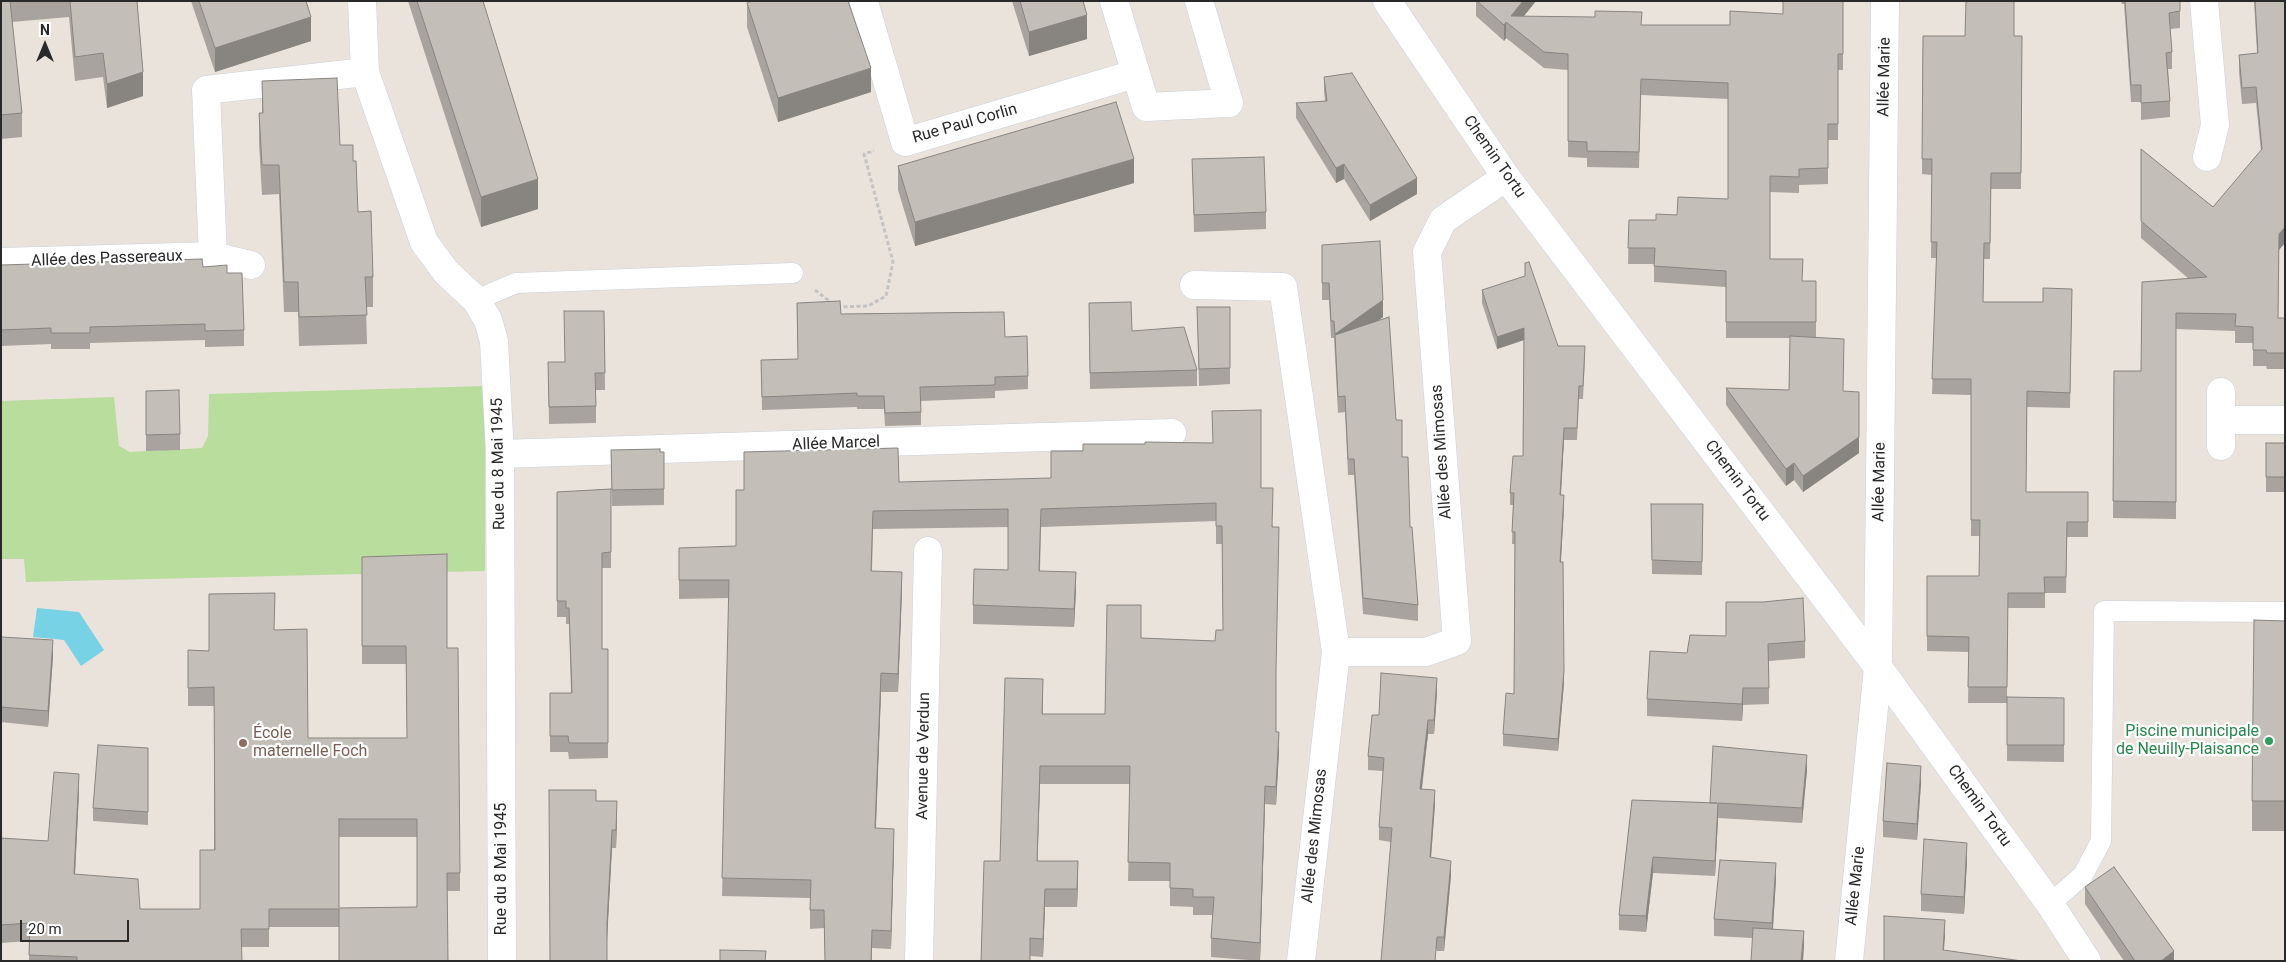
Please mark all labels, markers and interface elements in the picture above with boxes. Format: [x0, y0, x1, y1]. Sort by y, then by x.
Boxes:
north arrow [20, 20, 70, 70]
text: N [40, 22, 50, 38]
street label: Allée Marie [1875, 37, 1895, 117]
street label: Rue Paul Corlin [910, 100, 1020, 148]
street label: Chemin Tortu [1459, 112, 1529, 202]
street label: Allée des Passereaux [31, 247, 183, 271]
street label: Allée des Mimosas [1428, 384, 1456, 520]
street label: Rue du 8 Mai 1945 [488, 398, 510, 530]
street label: Allée Marcel [792, 433, 880, 455]
street label: Chemin Tortu [1700, 437, 1774, 525]
street label: Allée Marie [1870, 442, 1890, 522]
street label: Avenue de Verdun [913, 692, 935, 820]
place label: Piscine municipale de Neuilly-Plaisance [2116, 722, 2259, 760]
place label: École maternelle Foch [253, 724, 367, 762]
marker: Piscine municipale de Neuilly-Plaisance [2263, 735, 2275, 747]
marker: École maternelle Foch [237, 737, 249, 749]
street label: Chemin Tortu [1943, 761, 2015, 851]
street label: Allée des Mimosas [1298, 768, 1332, 904]
street label: Rue du 8 Mai 1945 [492, 803, 512, 935]
street label: Allée Marie [1842, 845, 1870, 927]
scale bar [22, 910, 131, 942]
text: 20 m [28, 920, 62, 938]

